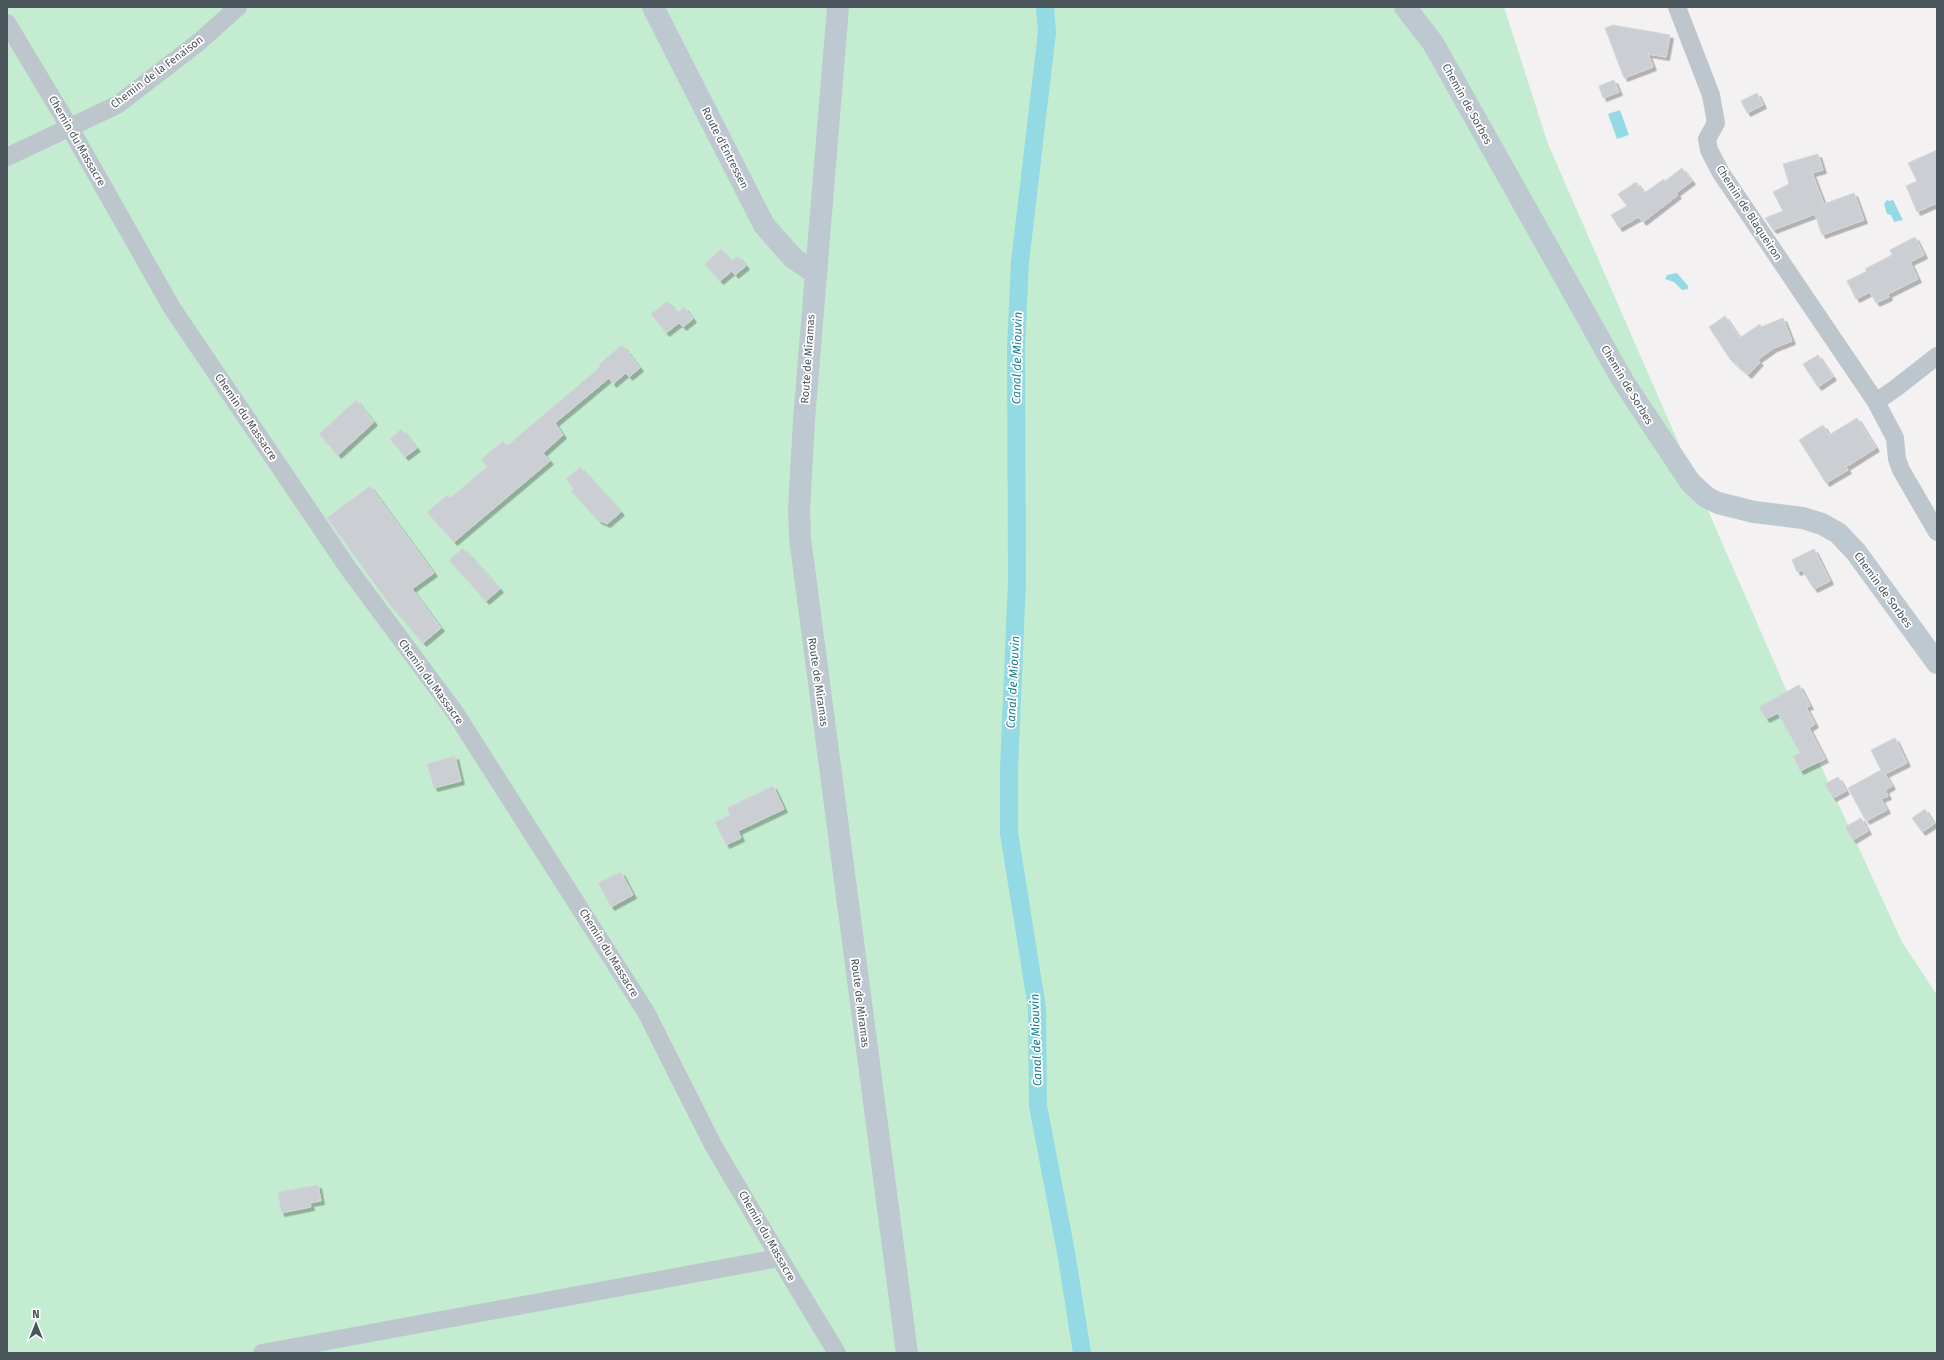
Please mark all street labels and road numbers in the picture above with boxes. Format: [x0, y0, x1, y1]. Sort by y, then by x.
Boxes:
street label: Chemin de la Fenaison [108, 33, 206, 111]
street label: Chemin de Sorbes [1439, 61, 1495, 147]
street label: Chemin du Massacre [46, 94, 108, 188]
street label: Route d'Entressen [699, 105, 751, 191]
street label: Chemin de Blaqueiron [1713, 163, 1785, 263]
street label: Route de Miramas [798, 314, 818, 404]
street label: Chemin de Sorbes [1598, 343, 1656, 427]
street label: Chemin du Massacre [212, 371, 280, 463]
street label: Chemin de Sorbes [1851, 550, 1915, 630]
street label: Chemin du Massacre [396, 637, 466, 727]
street label: Route de Miramas [805, 637, 831, 727]
street label: Chemin du Massacre [576, 906, 642, 1000]
street label: Route de Miramas [848, 958, 872, 1048]
street label: Chemin du Massacre [736, 1189, 798, 1283]

